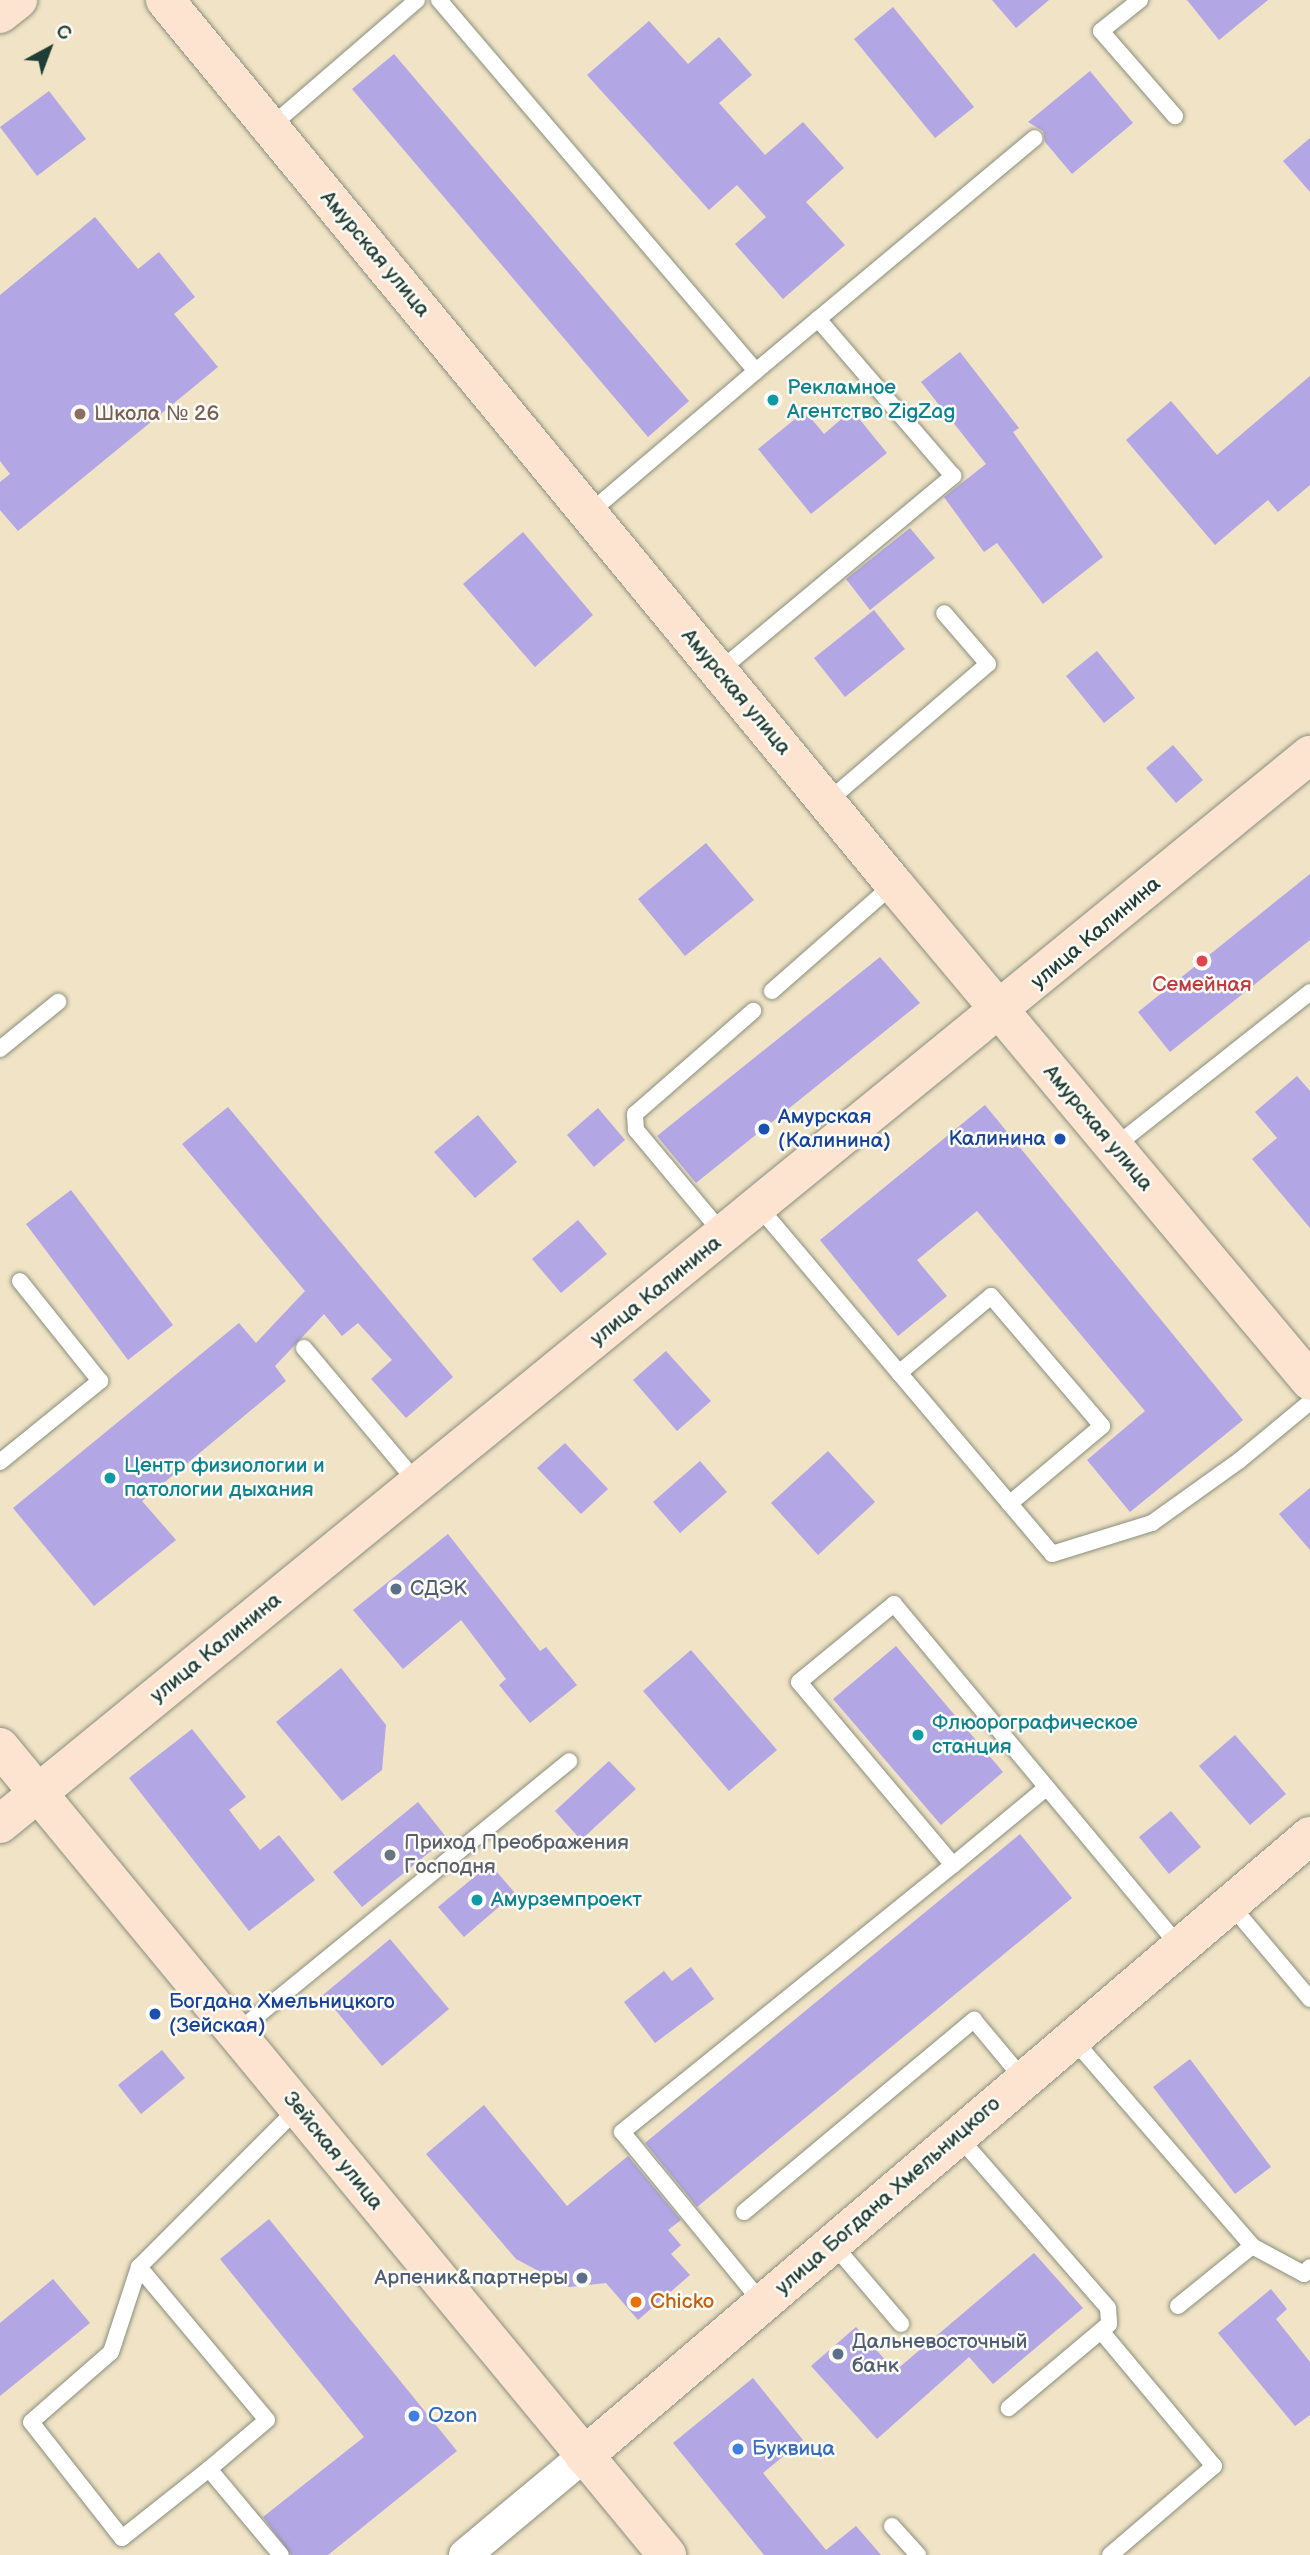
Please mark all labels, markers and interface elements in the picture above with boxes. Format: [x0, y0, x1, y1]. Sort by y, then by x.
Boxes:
north arrow [14, 14, 84, 84]
text: С [51, 20, 76, 46]
street label: Амурская улица [315, 186, 435, 322]
place label: Рекламное Агентство ZigZag [787, 375, 955, 425]
marker: Рекламное Агентство ZigZag [765, 392, 781, 408]
place label: Школа № 26 [94, 401, 218, 427]
marker: Школа № 26 [72, 406, 88, 422]
street label: Амурская улица [676, 624, 796, 760]
street label: улица Калинина [1026, 872, 1166, 994]
marker: Семейная [1194, 953, 1210, 969]
place label: Семейная [1152, 972, 1252, 998]
street label: Амурская улица [1038, 1060, 1158, 1196]
place label: Амурская (Калинина) [778, 1104, 891, 1154]
marker: Амурская (Калинина) [756, 1121, 772, 1137]
place label: Калинина [948, 1126, 1046, 1152]
marker: Калинина [1052, 1131, 1068, 1147]
street label: улица Калинина [585, 1230, 727, 1352]
place label: Центр физиологии и патологии дыхания [124, 1453, 325, 1503]
marker: Центр физиологии и патологии дыхания [102, 1470, 118, 1486]
place label: СДЭК [410, 1576, 467, 1602]
marker: СДЭК [388, 1581, 404, 1597]
street label: улица Калинина [145, 1587, 287, 1709]
place label: Флюорографическое станция [932, 1710, 1138, 1760]
marker: Флюорографическое станция [910, 1727, 926, 1743]
place label: Приход Преображения Господня [404, 1830, 629, 1880]
marker: Приход Преображения Господня [382, 1847, 398, 1863]
place label: Амурземпроект [491, 1887, 642, 1913]
marker: Амурземпроект [469, 1892, 485, 1908]
place label: Богдана Хмельницкого (Зейская) [169, 1989, 395, 2039]
marker: Богдана Хмельницкого (Зейская) [147, 2006, 163, 2022]
street label: Зейская улица [278, 2087, 388, 2215]
street label: улица Богдана Хмельницкого [770, 2091, 1006, 2301]
place label: Арпеник&партнеры [375, 2265, 568, 2291]
marker: Арпеник&партнеры [574, 2270, 590, 2286]
place label: Chicko [650, 2289, 714, 2315]
marker: Chicko [628, 2294, 644, 2310]
place label: Дальневосточный банк [852, 2329, 1028, 2379]
marker: Дальневосточный банк [830, 2346, 846, 2362]
place label: Ozon [428, 2403, 477, 2429]
marker: Ozon [406, 2408, 422, 2424]
place label: Буквица [752, 2436, 835, 2462]
marker: Буквица [730, 2441, 746, 2457]

